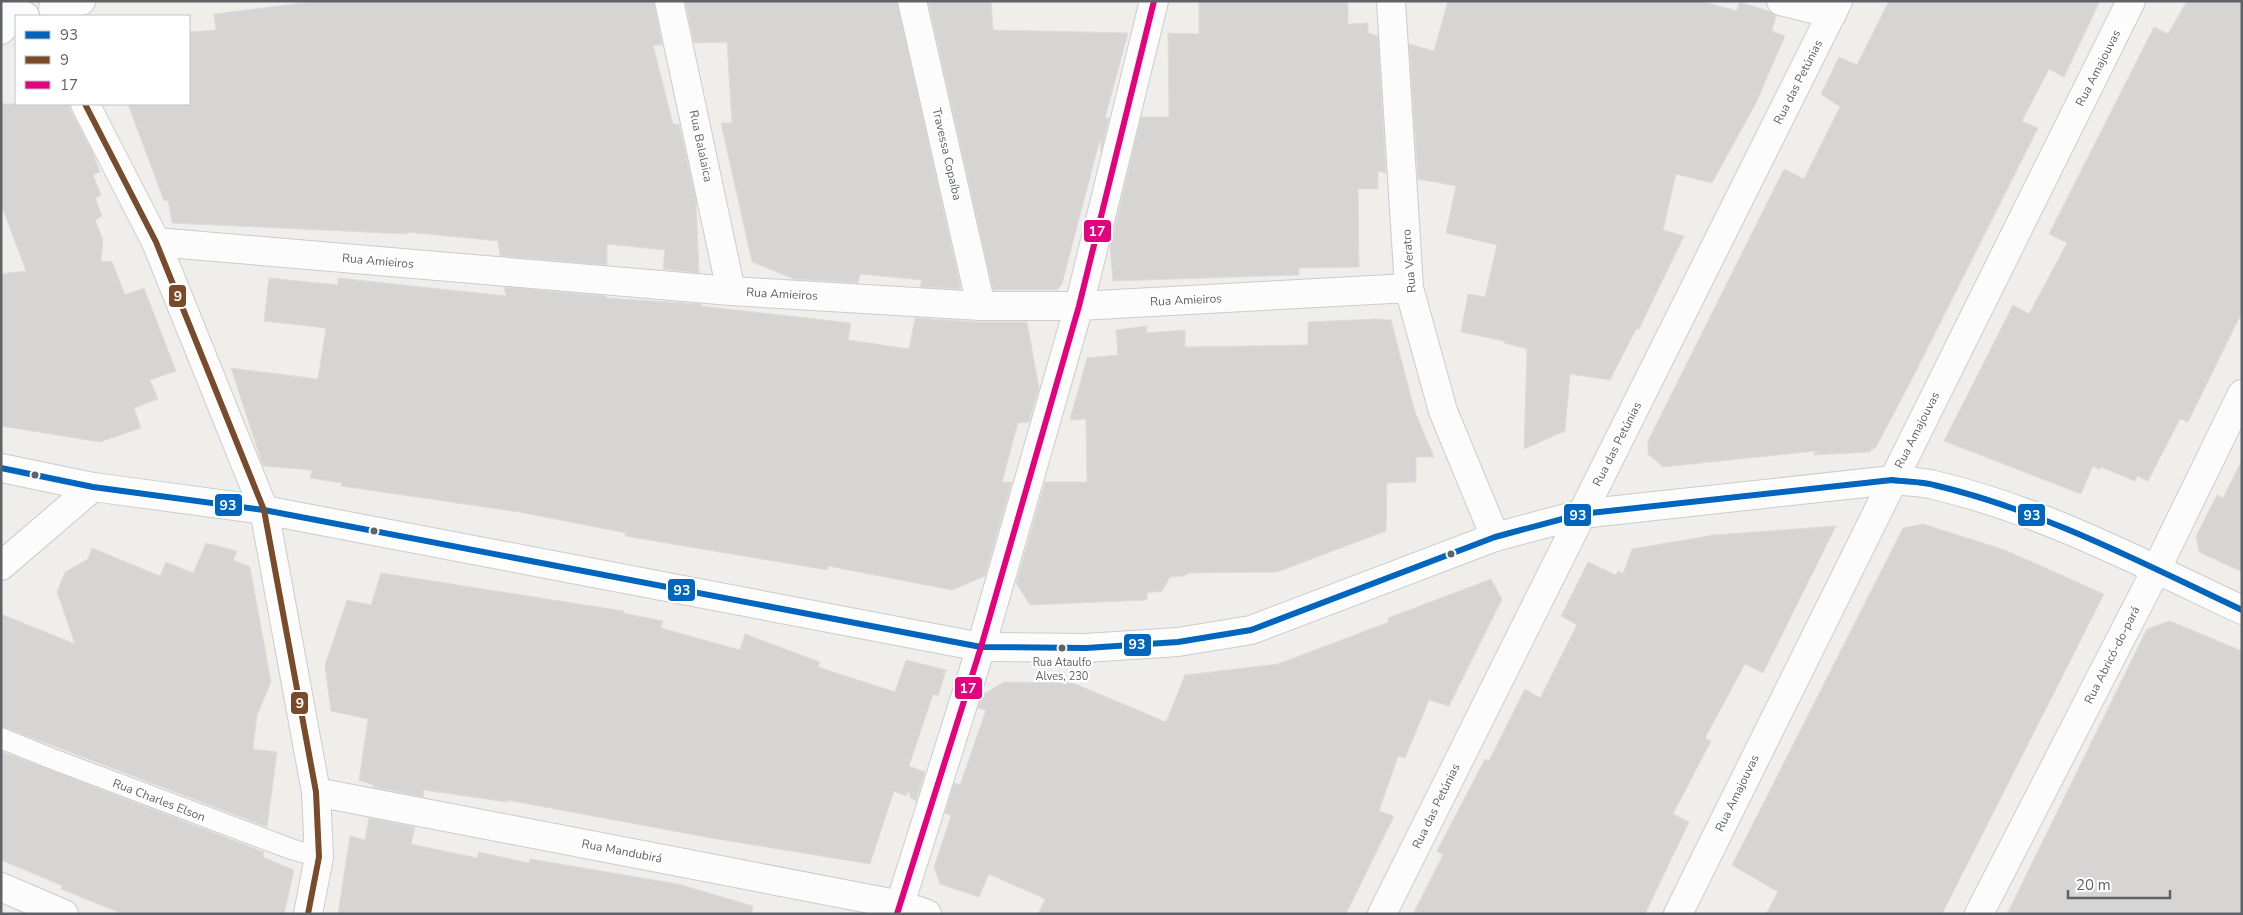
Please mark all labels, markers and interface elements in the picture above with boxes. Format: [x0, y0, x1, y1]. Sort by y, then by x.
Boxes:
legend [15, 15, 190, 105]
text: 93 [60, 25, 78, 45]
street label: Rua Amajouvas [2072, 27, 2124, 109]
street label: Rua das Petúnias [1770, 37, 1826, 127]
text: 9 [60, 50, 69, 70]
text: 17 [60, 75, 78, 95]
street label: Travessa Copaíba [929, 106, 965, 202]
street label: Rua Balalaica [686, 109, 716, 183]
line badge: 17 [1083, 219, 1112, 243]
text: 17 [1089, 222, 1105, 241]
street label: Rua Veratro [1398, 228, 1420, 293]
street label: Rua Amieiros [342, 250, 415, 272]
line badge: 9 [168, 284, 187, 308]
street label: Rua Amieiros [746, 284, 819, 304]
text: 9 [174, 287, 182, 306]
street label: Rua Amieiros [1150, 290, 1223, 310]
street label: Rua Amajouvas [1891, 389, 1943, 471]
street label: Rua das Petúnias [1589, 399, 1645, 489]
unlabelled marker [30, 470, 40, 480]
line badge: 93 [214, 493, 243, 517]
text: 93 [220, 496, 236, 515]
line badge: 93 [1563, 503, 1592, 527]
line badge: 93 [2017, 503, 2046, 527]
text: 93 [1570, 506, 1586, 525]
text: 93 [2024, 506, 2040, 525]
unlabelled marker [369, 526, 379, 536]
unlabelled marker [1446, 549, 1456, 559]
line badge: 93 [667, 578, 696, 602]
text: 93 [674, 581, 690, 600]
street label: Rua Abricó-do-pará [2080, 603, 2144, 707]
line badge: 93 [1123, 633, 1152, 657]
text: 93 [1129, 635, 1145, 654]
marker: Rua Ataulfo Alves, 230 [1057, 643, 1067, 653]
place label: Rua Ataulfo Alves, 230 [1033, 655, 1091, 684]
line badge: 17 [954, 676, 983, 700]
text: 17 [960, 679, 976, 698]
line badge: 9 [290, 691, 309, 715]
text: 9 [296, 694, 304, 713]
street label: Rua Amajouvas [1711, 752, 1763, 834]
street label: Rua das Petúnias [1408, 761, 1464, 851]
street label: Rua Charles Elson [110, 775, 208, 825]
street label: Rua Mandubirá [580, 835, 664, 867]
scale bar [2068, 868, 2170, 900]
text: 20 m [2076, 875, 2111, 895]

